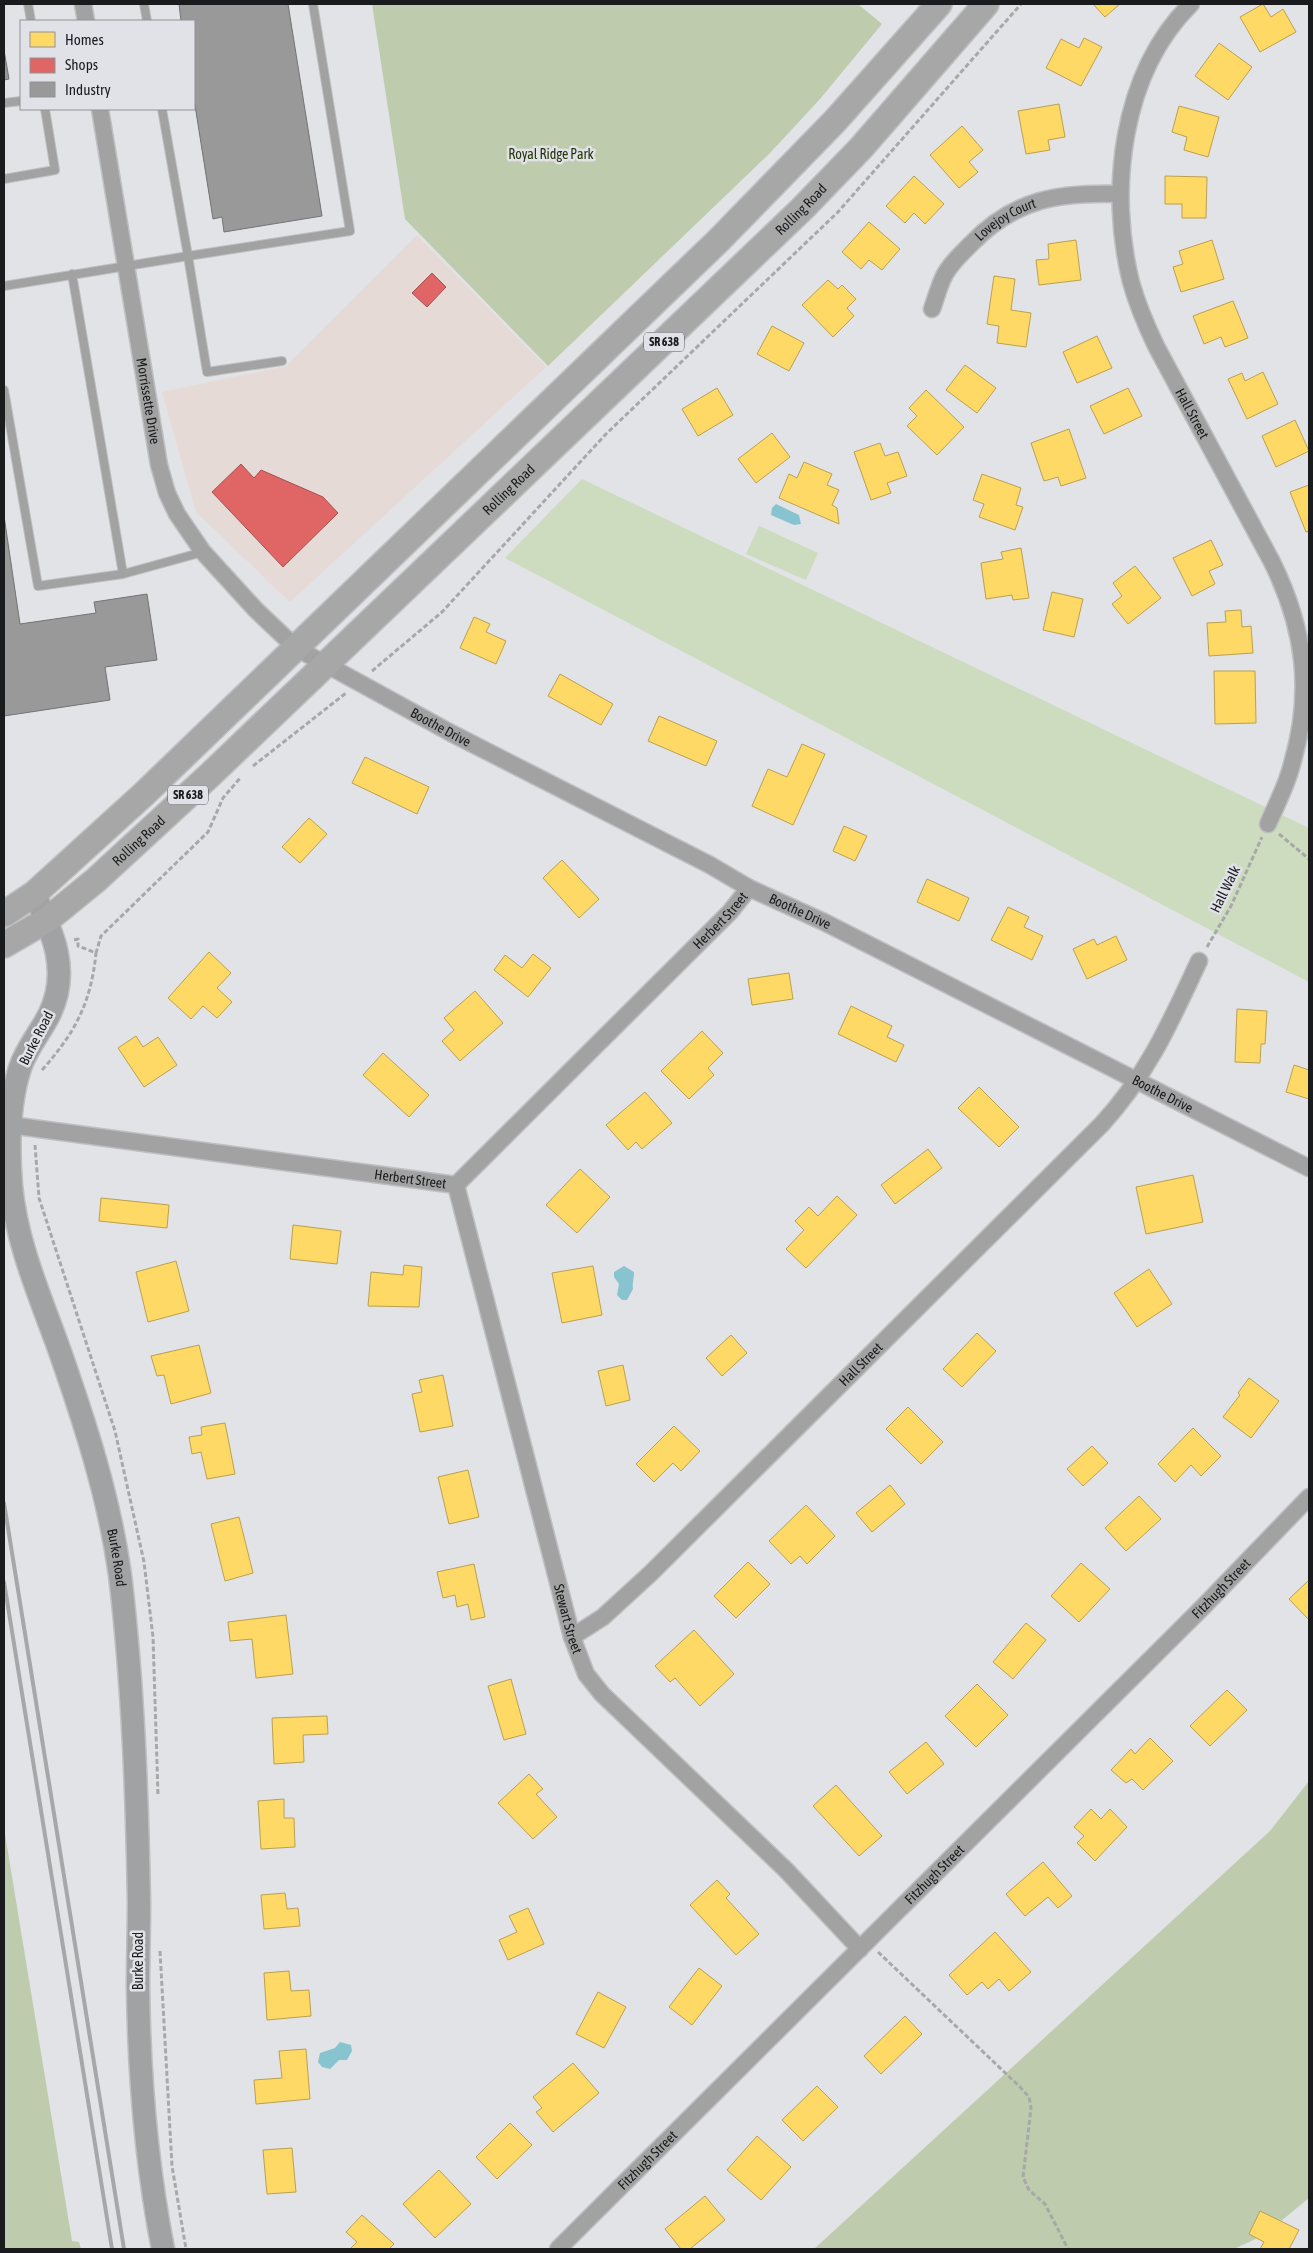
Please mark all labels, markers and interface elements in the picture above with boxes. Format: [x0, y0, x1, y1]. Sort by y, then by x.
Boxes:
legend [20, 20, 195, 110]
text: Homes [65, 31, 104, 48]
text: Shops [65, 56, 98, 73]
text: Industry [65, 81, 111, 98]
park label: Royal Ridge Park [508, 146, 594, 162]
street label: Rolling Road [772, 181, 830, 238]
street label: Lovejoy Court [971, 195, 1038, 244]
road number: SR 638 [644, 332, 684, 352]
street label: Morrissette Drive [133, 357, 163, 445]
street label: Hall Street [1172, 386, 1212, 441]
street label: Rolling Road [479, 461, 538, 518]
street label: Boothe Drive [408, 704, 474, 750]
road number: SR 638 [168, 786, 208, 804]
street label: Rolling Road [109, 813, 168, 869]
street label: Hall Walk [1207, 863, 1243, 915]
street label: Herbert Street [690, 889, 751, 952]
street label: Boothe Drive [767, 890, 834, 932]
street label: Burke Road [16, 1008, 56, 1068]
street label: Boothe Drive [1130, 1072, 1196, 1116]
street label: Herbert Street [373, 1166, 447, 1192]
street label: Hall Street [836, 1339, 886, 1389]
street label: Burke Road [104, 1527, 129, 1587]
street label: Fitzhugh Street [1188, 1555, 1254, 1622]
street label: Stewart Street [551, 1582, 586, 1656]
street label: Fitzhugh Street [901, 1842, 967, 1907]
street label: Burke Road [130, 1932, 146, 1990]
street label: Fitzhugh Street [614, 2127, 680, 2193]

